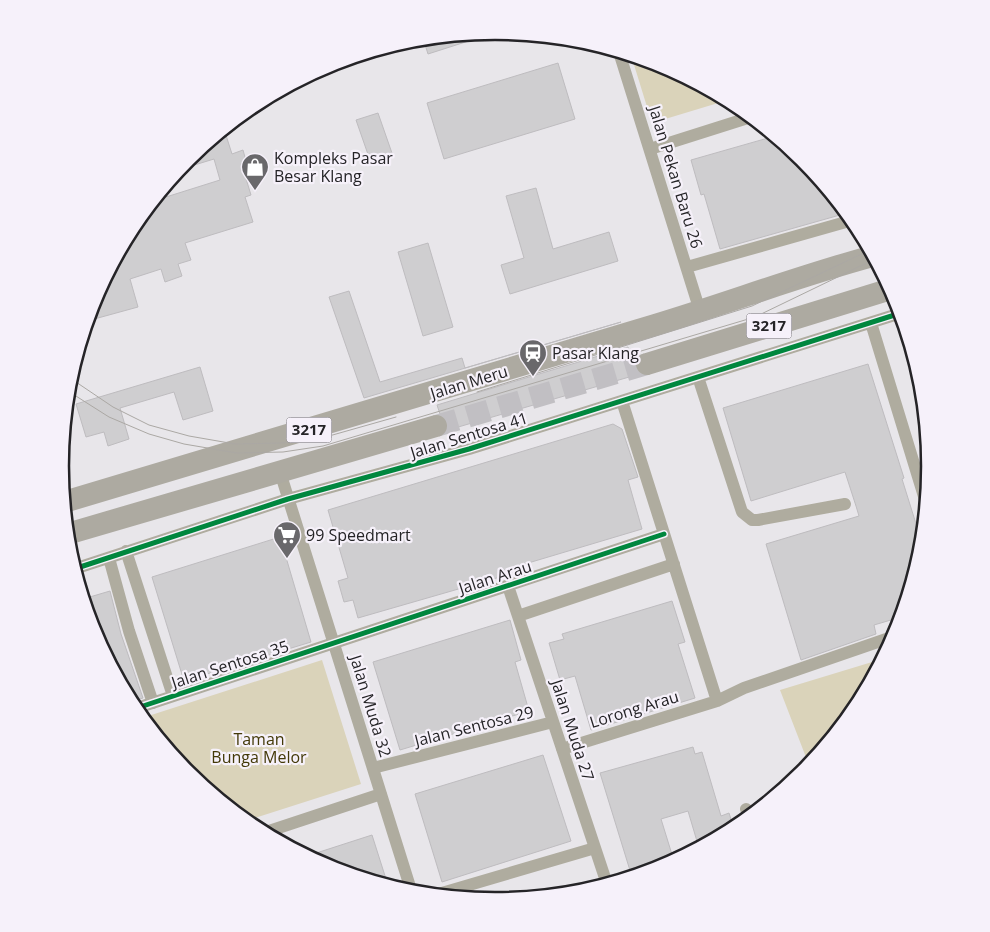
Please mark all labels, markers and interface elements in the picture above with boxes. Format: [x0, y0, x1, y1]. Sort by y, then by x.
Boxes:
street label: Jalan Pekan Baru 26 [643, 101, 708, 251]
place label: Kompleks Pasar Besar Klang [274, 147, 393, 187]
shop icon: Kompleks Pasar Besar Klang [240, 152, 270, 191]
road number: 3217 [746, 314, 792, 338]
station icon: Pasar Klang [518, 338, 548, 377]
place label: Pasar Klang [552, 342, 639, 364]
street label: Jalan Meru [426, 360, 510, 405]
street label: Jalan Sentosa 41 [406, 407, 531, 464]
road number: 3217 [286, 418, 332, 442]
supermarket icon: 99 Speedmart [272, 520, 302, 559]
place label: 99 Speedmart [306, 524, 411, 546]
street label: Jalan Arau [454, 555, 534, 600]
street label: Jalan Sentosa 35 [167, 635, 291, 694]
street label: Jalan Muda 32 [344, 650, 397, 760]
street label: Jalan Muda 27 [546, 675, 600, 784]
street label: Lorong Arau [587, 685, 681, 733]
street label: Jalan Sentosa 29 [410, 701, 536, 752]
park label: Taman Bunga Melor [211, 728, 307, 768]

